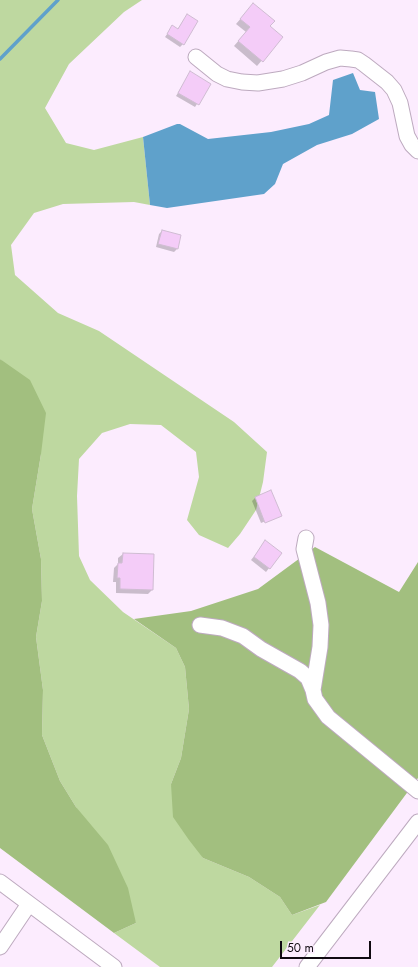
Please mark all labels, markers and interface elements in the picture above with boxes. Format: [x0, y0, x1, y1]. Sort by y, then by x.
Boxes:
scale bar [282, 933, 373, 959]
text: 50 m [287, 939, 314, 957]

